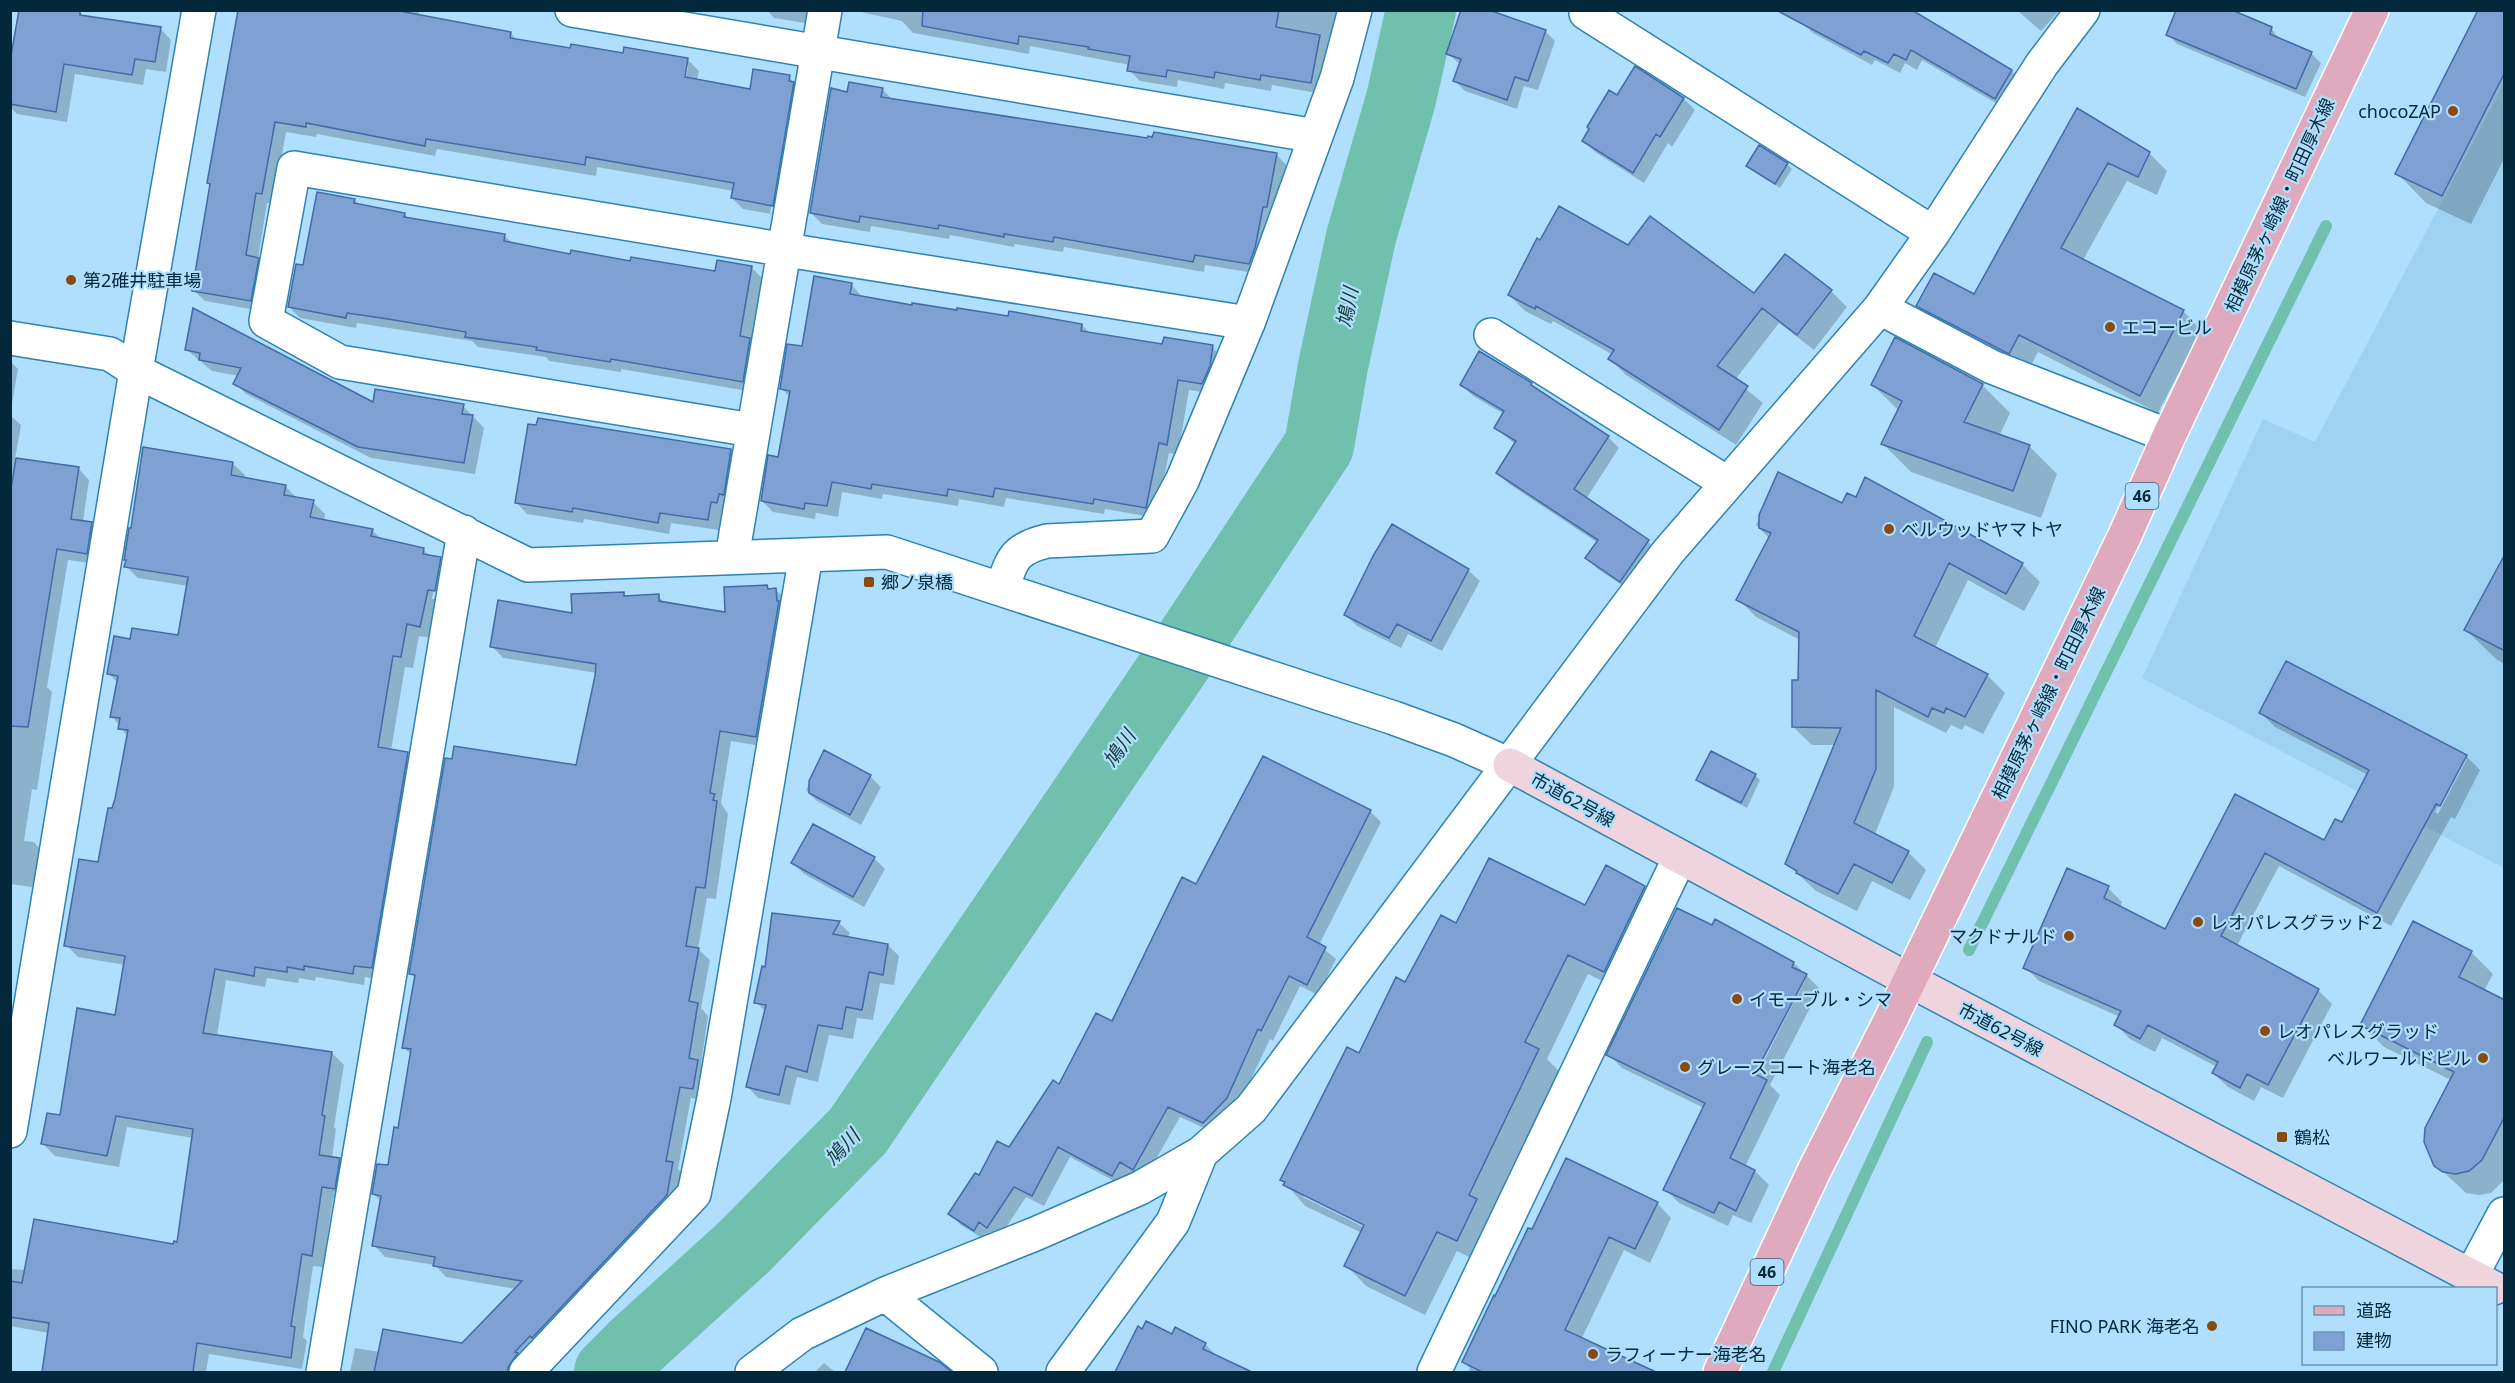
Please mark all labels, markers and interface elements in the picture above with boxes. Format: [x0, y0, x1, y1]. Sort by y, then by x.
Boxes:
street label: 相模原茅ヶ崎線・町田厚木線 [2219, 94, 2339, 316]
place label: chocoZAP [2358, 99, 2441, 123]
marker: chocoZAP [2446, 104, 2460, 118]
place label: 第2碓井駐車場 [83, 268, 201, 292]
marker: 第2碓井駐車場 [64, 273, 78, 287]
water label: 鳩川 [1330, 283, 1364, 329]
place label: エコービル [2122, 315, 2212, 339]
marker: エコービル [2103, 320, 2117, 334]
road number: 46 [2126, 483, 2158, 509]
place label: ベルウッドヤマトヤ [1901, 517, 2063, 541]
marker: ベルウッドヤマトヤ [1882, 522, 1896, 536]
place label: 郷ノ泉橋 [881, 570, 953, 594]
marker: 郷ノ泉橋 [862, 575, 876, 589]
street label: 相模原茅ヶ崎線・町田厚木線 [1986, 583, 2110, 803]
water label: 鳩川 [1097, 722, 1142, 772]
street label: 市道62号線 [1527, 766, 1619, 832]
place label: レオパレスグラッド2 [2210, 910, 2382, 934]
marker: レオパレスグラッド2 [2191, 915, 2205, 929]
place label: マクドナルド [1949, 924, 2057, 948]
marker: マクドナルド [2062, 929, 2076, 943]
place label: イモーブル・シマ [1749, 987, 1892, 1011]
marker: イモーブル・シマ [1730, 992, 1744, 1006]
street label: 市道62号線 [1954, 997, 2048, 1061]
place label: レオパレスグラッド [2277, 1019, 2439, 1043]
marker: レオパレスグラッド [2258, 1024, 2272, 1038]
place label: ベルワールドビル [2327, 1046, 2471, 1070]
marker: ベルワールドビル [2476, 1051, 2490, 1065]
place label: グレースコート海老名 [1697, 1055, 1876, 1079]
marker: グレースコート海老名 [1678, 1060, 1692, 1074]
water label: 鳩川 [818, 1122, 867, 1171]
place label: 鶴松 [2294, 1125, 2330, 1149]
marker: 鶴松 [2275, 1130, 2289, 1144]
road number: 46 [1750, 1259, 1784, 1285]
legend [2302, 1287, 2497, 1365]
text: 道路 [2356, 1298, 2392, 1322]
place label: FINO PARK 海老名 [2050, 1314, 2200, 1338]
marker: FINO PARK 海老名 [2205, 1319, 2219, 1333]
text: 建物 [2356, 1328, 2392, 1352]
place label: ラフィーナー海老名 [1605, 1342, 1767, 1366]
marker: ラフィーナー海老名 [1586, 1347, 1600, 1361]

